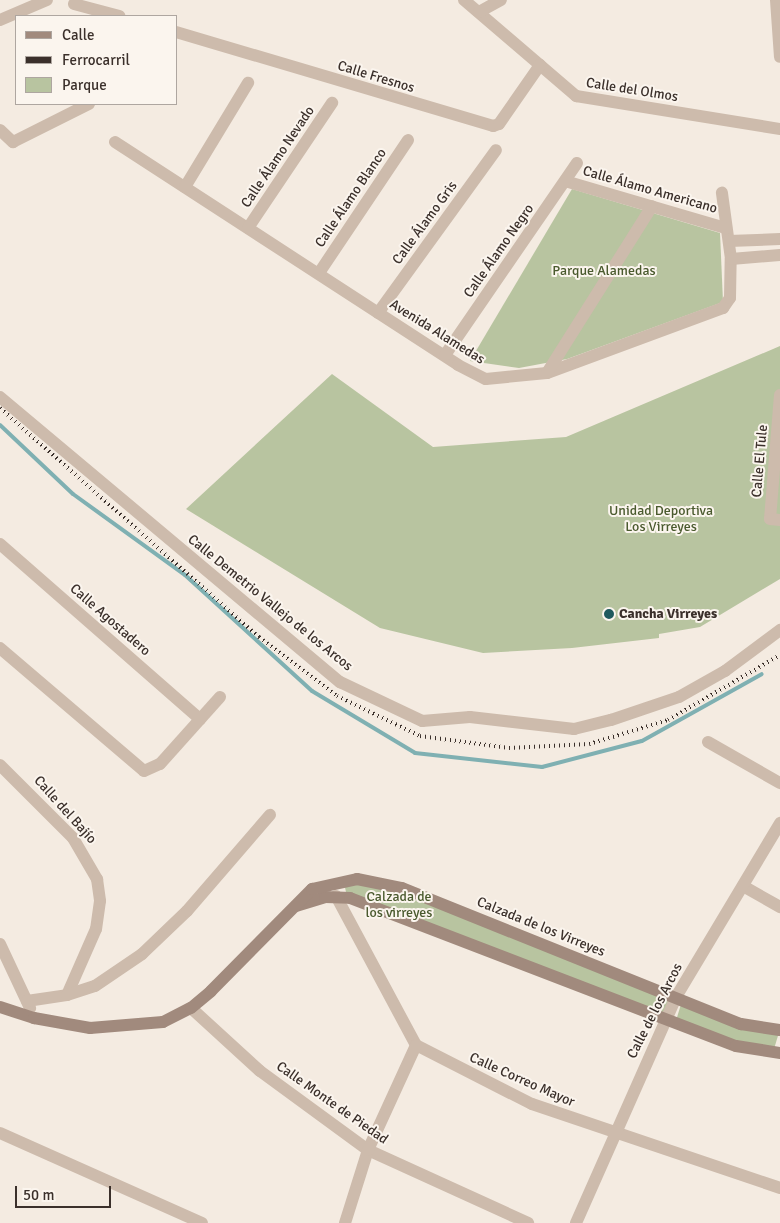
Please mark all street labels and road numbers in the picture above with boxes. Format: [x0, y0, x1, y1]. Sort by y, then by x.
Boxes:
street label: Calle Fresnos [336, 57, 416, 97]
street label: Calle del Olmos [585, 74, 679, 106]
street label: Calle Álamo Nevado [238, 103, 318, 211]
street label: Calle Álamo Blanco [312, 145, 390, 251]
street label: Calle Álamo Americano [581, 163, 719, 217]
street label: Calle Álamo Gris [389, 178, 461, 268]
street label: Calle Álamo Negro [460, 201, 538, 301]
street label: Avenida Alamedas [386, 296, 488, 368]
street label: Calle El Tule [748, 424, 772, 498]
street label: Calle Demetrio Vallejo de los Arcos [184, 531, 356, 675]
street label: Calle Agostadero [66, 580, 154, 660]
street label: Calle del Bajío [30, 773, 100, 847]
street label: Calzada de los Virreyes [474, 894, 608, 960]
street label: Calle de los Arcos [624, 960, 686, 1062]
street label: Calle Correo Mayor [467, 1049, 577, 1111]
street label: Calle Monte de Piedad [273, 1058, 391, 1148]

